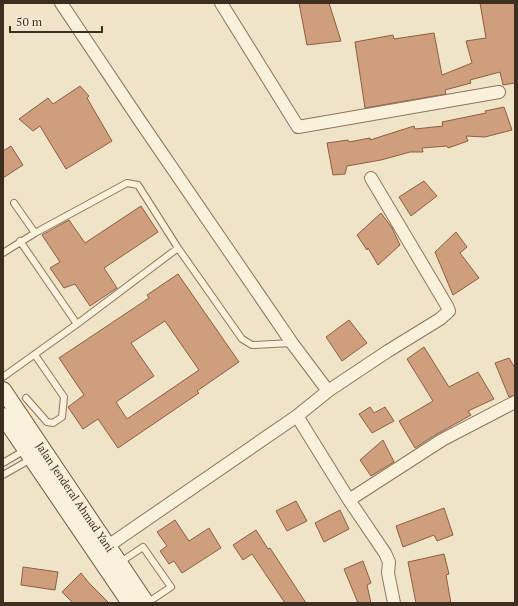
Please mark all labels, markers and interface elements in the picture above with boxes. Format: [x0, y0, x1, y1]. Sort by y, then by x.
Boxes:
scale bar [10, 8, 102, 34]
text: 50 m [16, 14, 43, 29]
street label: Jalan Jenderal Ahmad Yani [33, 439, 117, 555]

